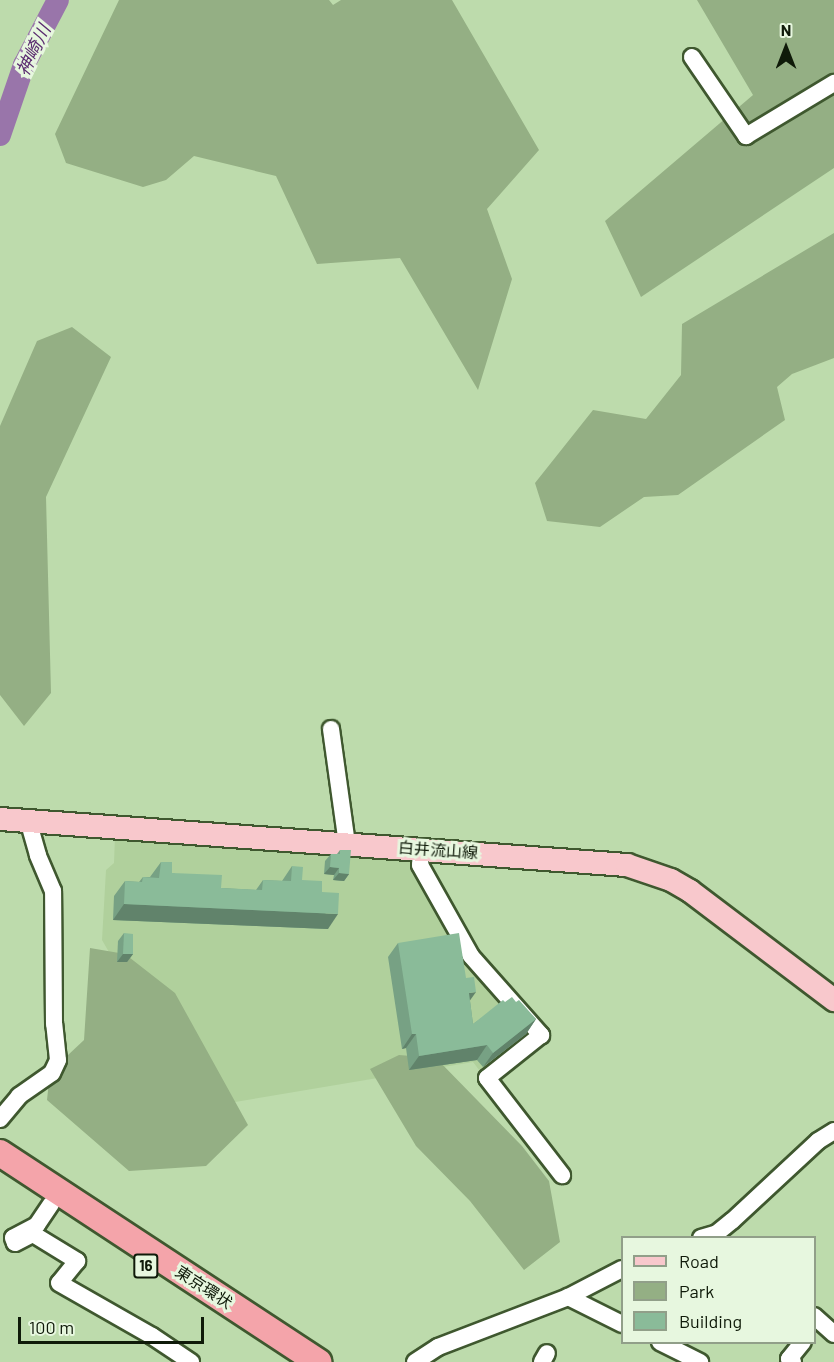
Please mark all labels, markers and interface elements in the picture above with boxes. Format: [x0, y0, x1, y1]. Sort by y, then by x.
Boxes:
north arrow [756, 18, 816, 78]
text: N [781, 20, 791, 39]
water label: 神崎川 [11, 21, 55, 79]
street label: 白井流山線 [397, 838, 479, 862]
legend [621, 1236, 816, 1344]
text: Road [679, 1250, 719, 1272]
road number: 16 [132, 1254, 160, 1278]
street label: 東京環状 [172, 1262, 236, 1312]
text: Park [679, 1280, 714, 1302]
scale bar [21, 1305, 207, 1343]
text: Building [679, 1310, 742, 1332]
text: 100 m [29, 1316, 74, 1338]

